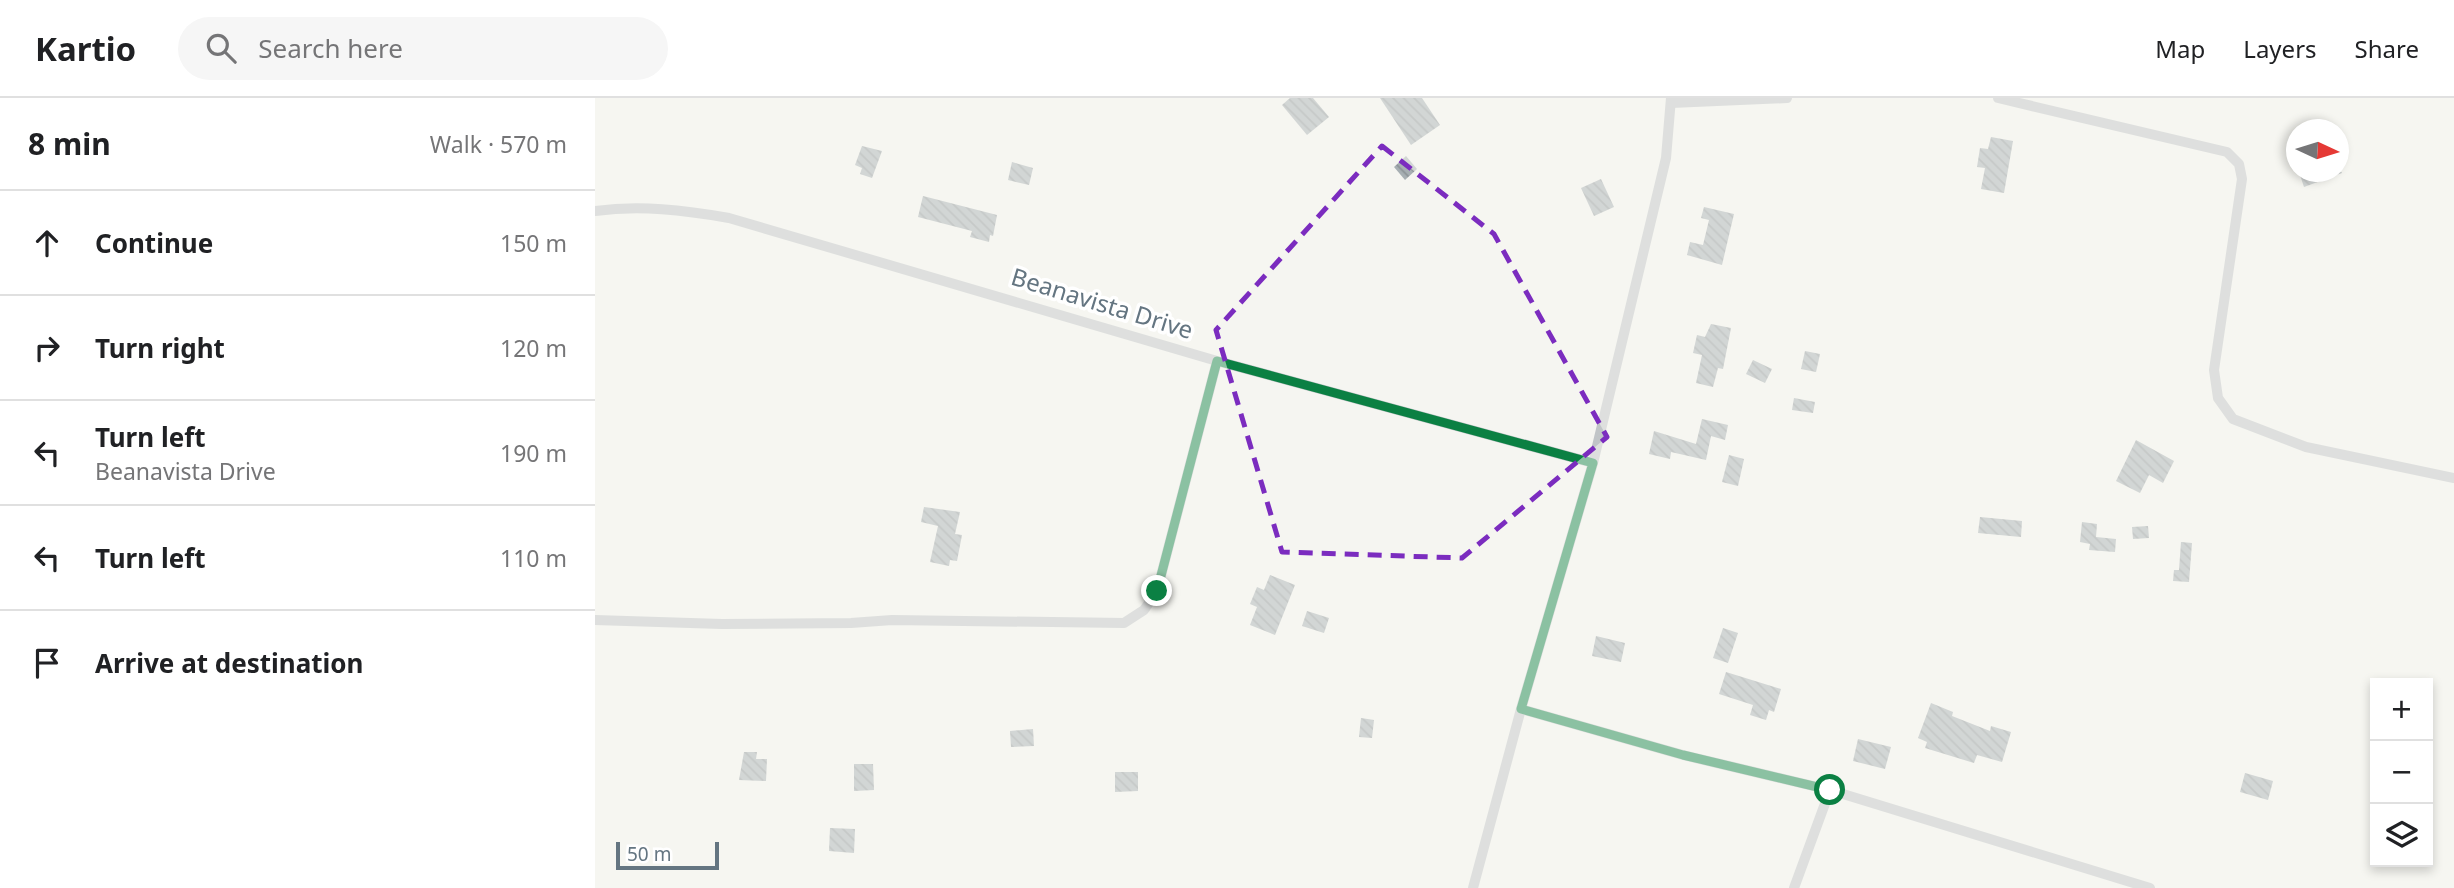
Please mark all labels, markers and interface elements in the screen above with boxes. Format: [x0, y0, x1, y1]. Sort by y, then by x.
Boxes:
search box [178, 17, 668, 80]
text: Kartio [35, 26, 136, 71]
icon: search [202, 29, 240, 67]
text: Search here [258, 30, 403, 66]
text: Map [2155, 32, 2205, 65]
text: Layers [2243, 32, 2317, 65]
text: Share [2355, 32, 2419, 65]
north arrow [2286, 119, 2349, 182]
text: 8 min [28, 123, 111, 164]
text: Walk · 570 m [430, 128, 567, 160]
icon: ahead [28, 224, 66, 262]
text: Continue [95, 225, 213, 261]
text: 150 m [500, 227, 567, 259]
street label: Beanavista Drive [1007, 259, 1197, 346]
icon: right [28, 329, 66, 367]
text: Turn right [95, 330, 225, 366]
text: 120 m [500, 332, 567, 364]
text: Turn left [95, 419, 206, 455]
icon: left [28, 434, 66, 472]
text: 190 m [500, 437, 567, 469]
text: Beanavista Drive [95, 455, 276, 487]
icon: left [28, 539, 66, 577]
text: Turn left [95, 540, 206, 576]
text: 110 m [500, 542, 567, 574]
route end [1141, 575, 1172, 606]
icon: arrive [28, 644, 66, 682]
text: Arrive at destination [95, 645, 364, 681]
map controls [2370, 678, 2433, 867]
button: + [2370, 678, 2433, 741]
button: − [2370, 741, 2433, 804]
route start [1814, 774, 1845, 805]
button: layers [2370, 804, 2433, 867]
scale bar [616, 839, 719, 871]
text: 50 m [627, 841, 671, 867]

